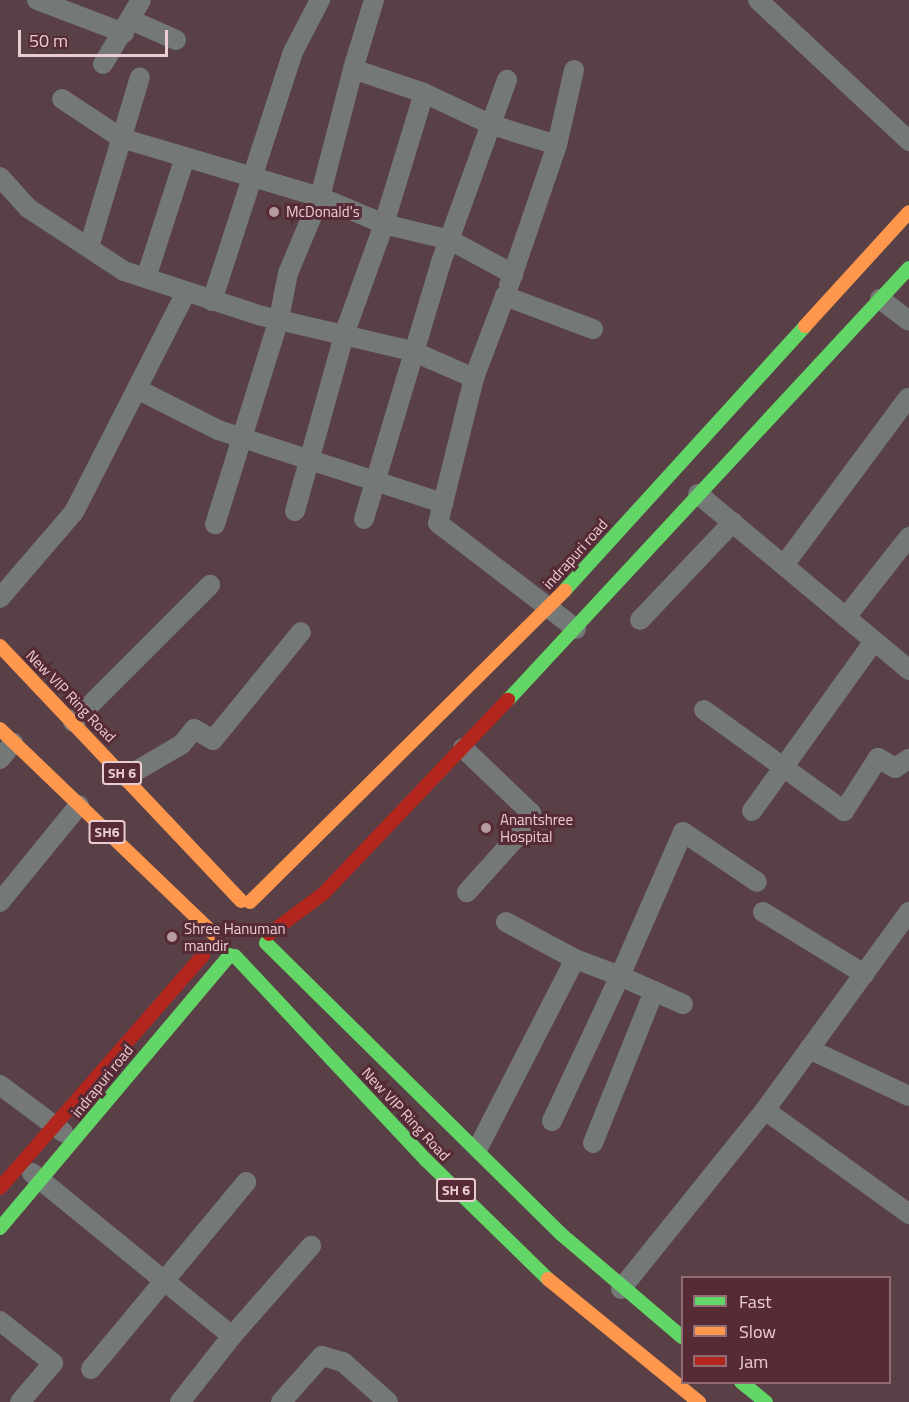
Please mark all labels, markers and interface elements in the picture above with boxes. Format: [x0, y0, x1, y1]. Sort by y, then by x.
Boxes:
scale bar [21, 18, 171, 56]
text: 50 m [29, 27, 68, 54]
place label: McDonald's [286, 203, 360, 221]
marker: McDonald's [267, 205, 281, 219]
street label: indrapuri road [539, 515, 611, 593]
street label: New VIP Ring Road [23, 646, 119, 746]
road number: SH 6 [101, 762, 143, 784]
place label: Anantshree Hospital [500, 810, 573, 845]
marker: Anantshree Hospital [477, 819, 495, 837]
road number: SH6 [88, 821, 126, 843]
place label: Shree Hanuman mandir [184, 919, 285, 954]
marker: Shree Hanuman mandir [165, 930, 179, 944]
street label: indrapuri road [67, 1041, 137, 1121]
street label: New VIP Ring Road [358, 1064, 454, 1164]
road number: SH 6 [435, 1179, 477, 1201]
legend [681, 1276, 891, 1384]
text: Fast [739, 1288, 772, 1315]
text: Slow [739, 1318, 776, 1345]
text: Jam [739, 1348, 768, 1375]

